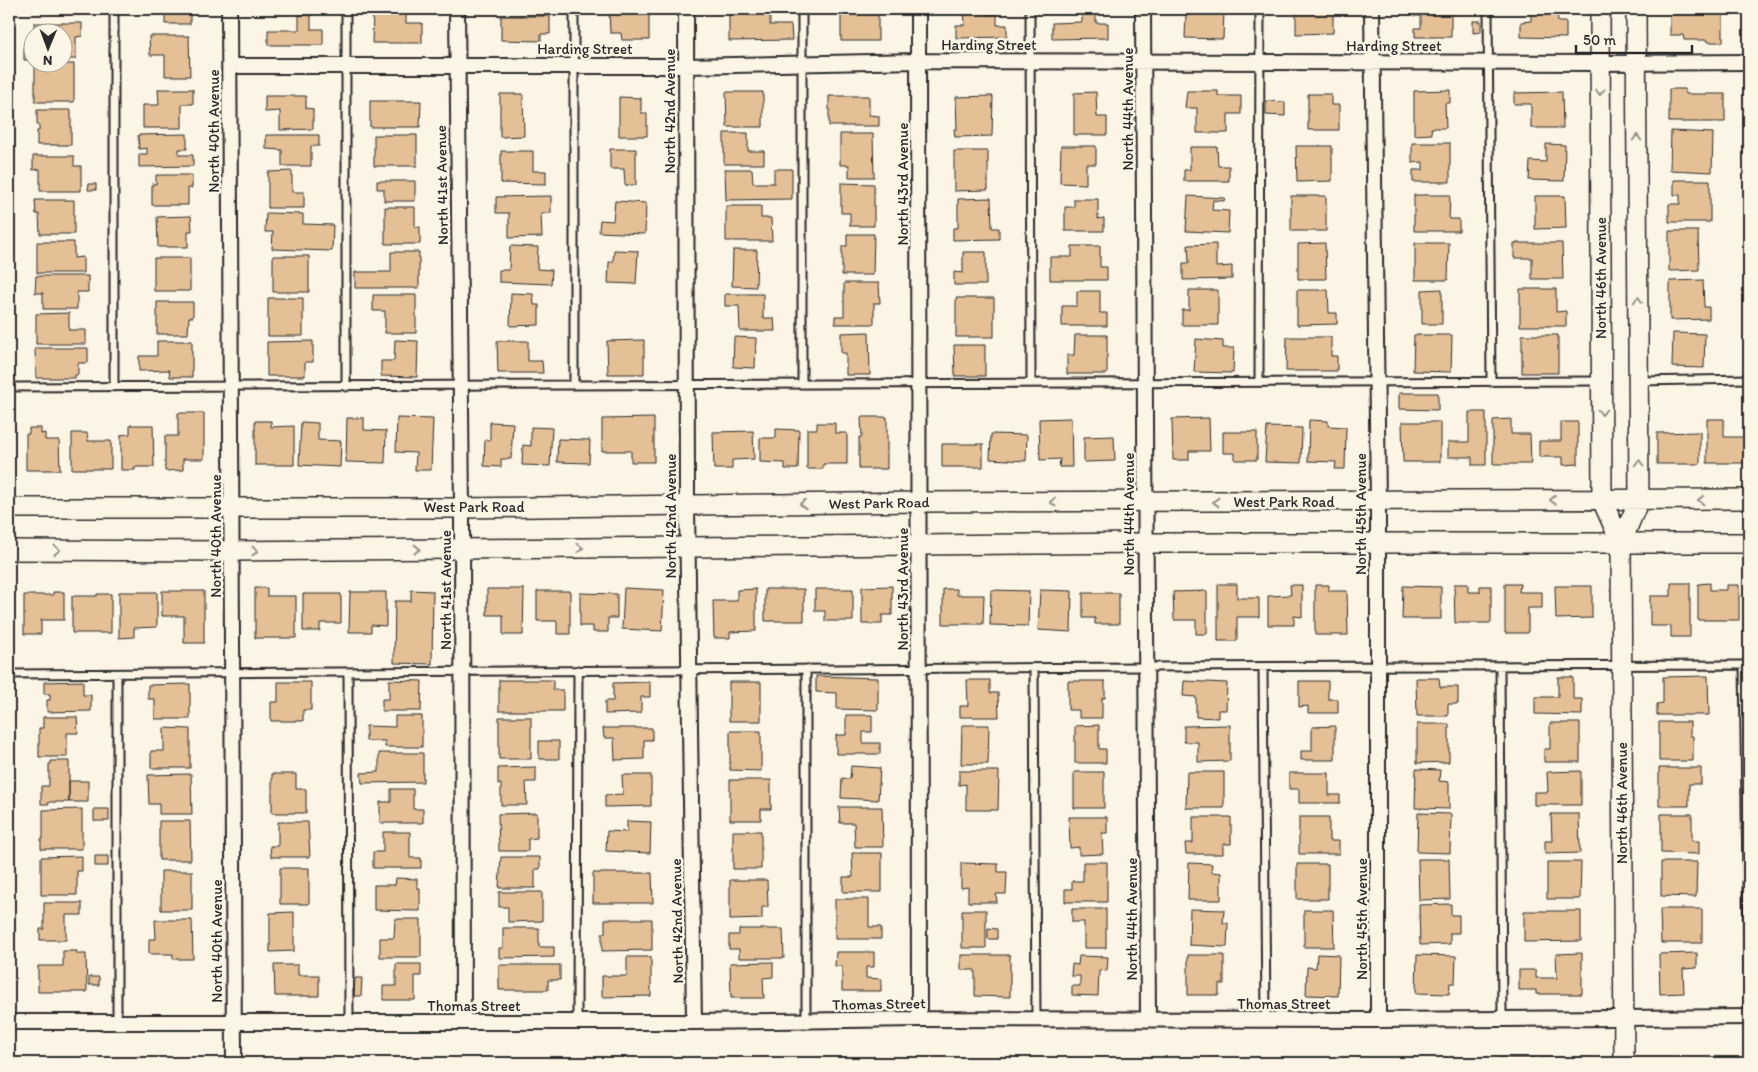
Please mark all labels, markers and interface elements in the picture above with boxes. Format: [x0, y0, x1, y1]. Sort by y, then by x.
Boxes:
north arrow [22, 22, 72, 72]
scale bar [1576, 22, 1692, 54]
text: 50 m [1583, 31, 1616, 49]
street label: Harding Street [941, 36, 1037, 54]
street label: Harding Street [1346, 37, 1442, 55]
street label: Harding Street [537, 40, 633, 58]
street label: North 44th Avenue [1119, 47, 1137, 171]
street label: North 42nd Avenue [661, 48, 679, 174]
text: N [43, 52, 53, 69]
street label: North 40th Avenue [205, 69, 223, 193]
one-way arrow [1595, 89, 1605, 97]
street label: North 43rd Avenue [894, 123, 912, 245]
street label: North 41st Avenue [432, 125, 452, 245]
one-way arrow [1632, 133, 1642, 141]
street label: North 46th Avenue [1592, 217, 1610, 339]
one-way arrow [1632, 296, 1643, 304]
one-way arrow [1597, 409, 1607, 417]
street label: North 44th Avenue [1120, 452, 1138, 576]
street label: North 42nd Avenue [662, 453, 680, 579]
street label: North 45th Avenue [1352, 453, 1370, 575]
one-way arrow [1633, 458, 1644, 466]
street label: North 40th Avenue [207, 474, 225, 598]
street label: West Park Road [828, 493, 930, 513]
street label: West Park Road [1234, 493, 1334, 511]
one-way arrow [1549, 495, 1556, 505]
one-way arrow [1696, 495, 1704, 505]
one-way arrow [1049, 497, 1056, 507]
one-way arrow [1211, 497, 1219, 507]
street label: West Park Road [424, 498, 524, 516]
one-way arrow [799, 499, 807, 509]
street label: North 43rd Avenue [894, 528, 912, 650]
street label: North 41st Avenue [437, 530, 455, 650]
one-way arrow [576, 542, 584, 553]
one-way arrow [414, 544, 422, 554]
one-way arrow [54, 545, 62, 555]
one-way arrow [251, 545, 259, 556]
street label: North 46th Avenue [1613, 742, 1631, 864]
street label: North 44th Avenue [1123, 857, 1141, 981]
street label: North 42nd Avenue [667, 858, 687, 984]
street label: North 45th Avenue [1353, 858, 1371, 980]
street label: North 40th Avenue [208, 879, 226, 1003]
street label: Thomas Street [832, 994, 926, 1014]
street label: Thomas Street [1237, 995, 1331, 1013]
street label: Thomas Street [427, 997, 521, 1015]

